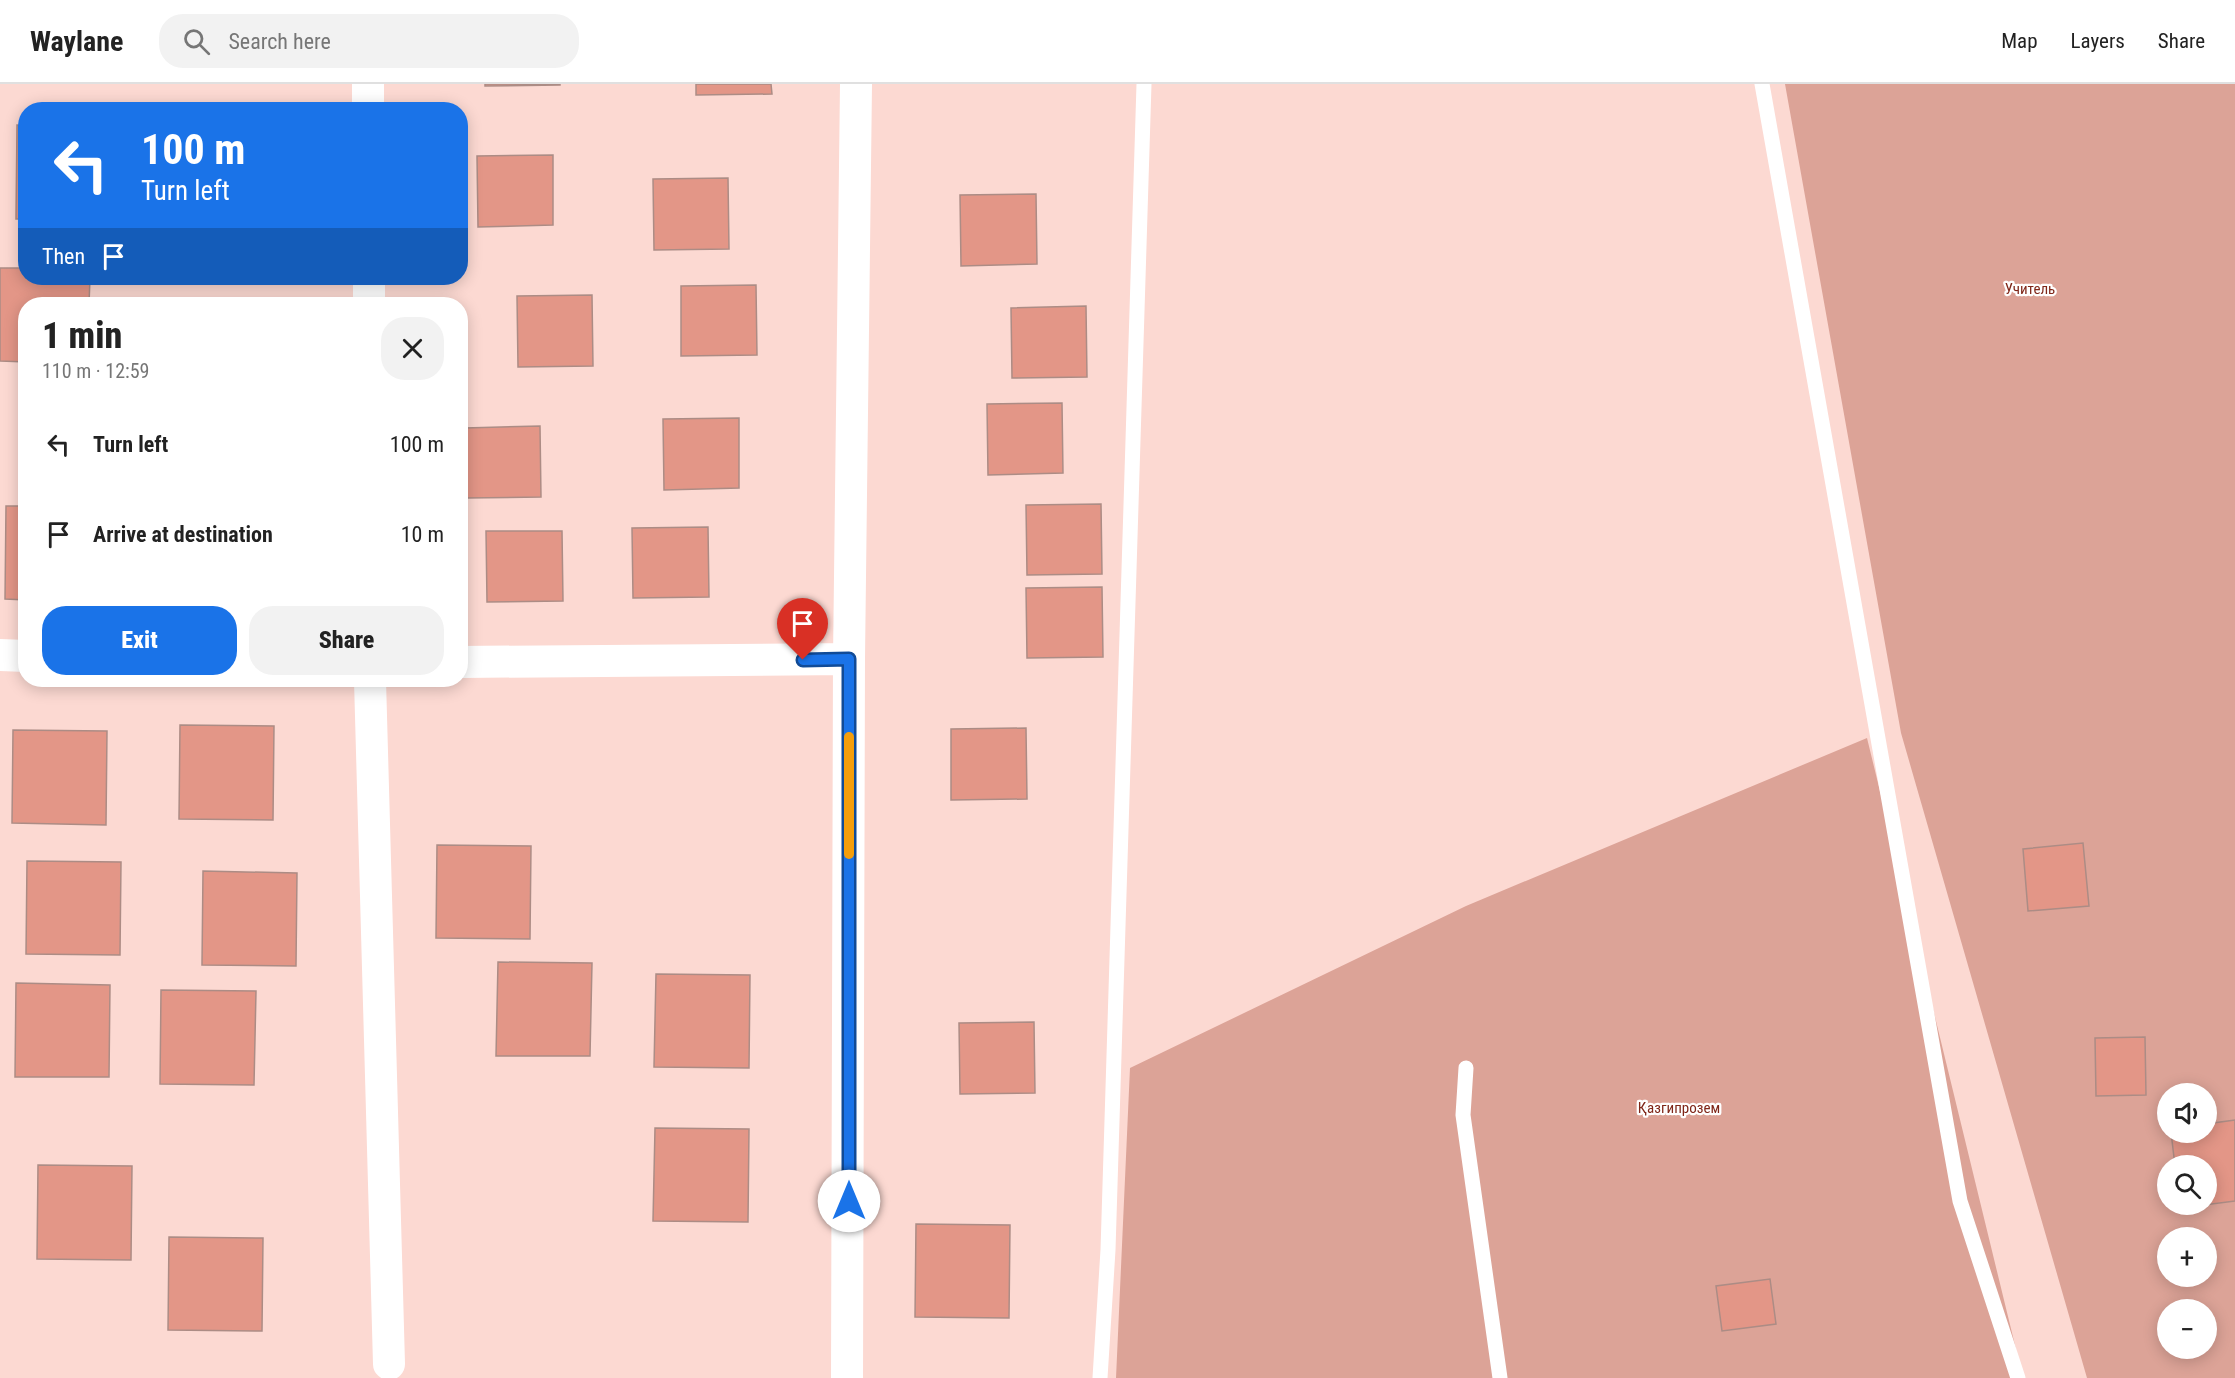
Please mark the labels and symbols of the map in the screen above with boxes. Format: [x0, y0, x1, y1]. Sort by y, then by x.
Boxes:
park label: Учитель [2005, 280, 2055, 298]
pin [777, 598, 828, 660]
park label: Қазгипрозем [1638, 1099, 1720, 1117]
position arrow [817, 1169, 881, 1233]

